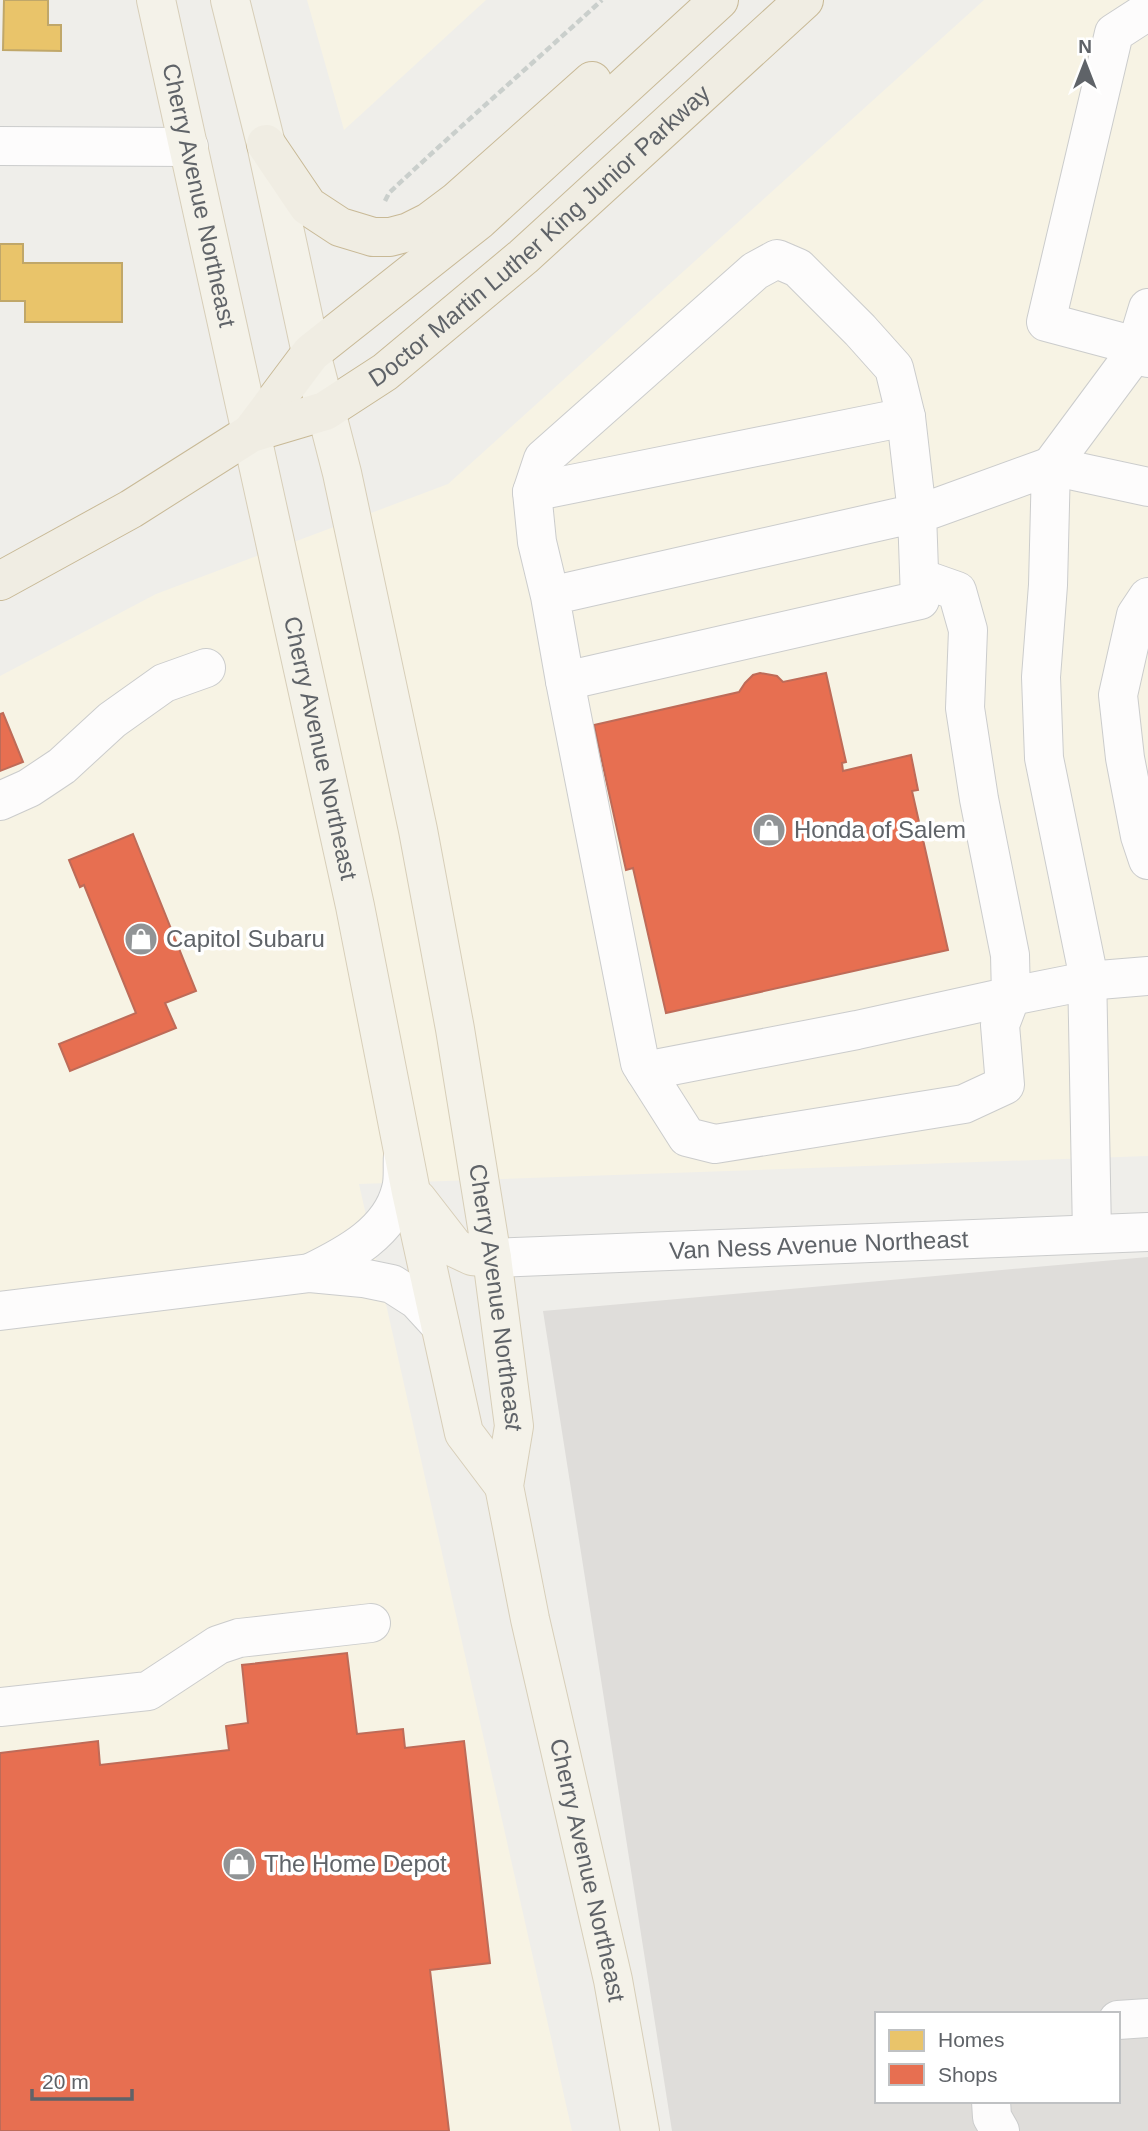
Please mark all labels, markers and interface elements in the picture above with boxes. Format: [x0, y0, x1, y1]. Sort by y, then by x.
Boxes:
north arrow [1050, 28, 1120, 98]
text: N [1078, 36, 1092, 57]
street label: Cherry Avenue Northeast [157, 61, 242, 330]
street label: Doctor Martin Luther King Junior Parkway [363, 79, 715, 392]
street label: Cherry Avenue Northeast [279, 614, 363, 883]
shop icon: Honda of Salem [750, 811, 788, 849]
place label: Honda of Salem [794, 816, 966, 843]
shop icon: Capitol Subaru [122, 920, 160, 958]
place label: Capitol Subaru [166, 925, 325, 952]
street label: Cherry Avenue Northeast [464, 1162, 528, 1433]
street label: Van Ness Avenue Northeast [669, 1225, 969, 1264]
street label: Cherry Avenue Northeast [545, 1736, 631, 2004]
shop icon: The Home Depot [220, 1845, 258, 1883]
place label: The Home Depot [264, 1850, 447, 1877]
legend [875, 2012, 1120, 2103]
text: Homes [938, 2028, 1005, 2051]
scale bar [32, 2058, 131, 2102]
text: Shops [938, 2063, 998, 2086]
text: 20 m [42, 2070, 89, 2093]

